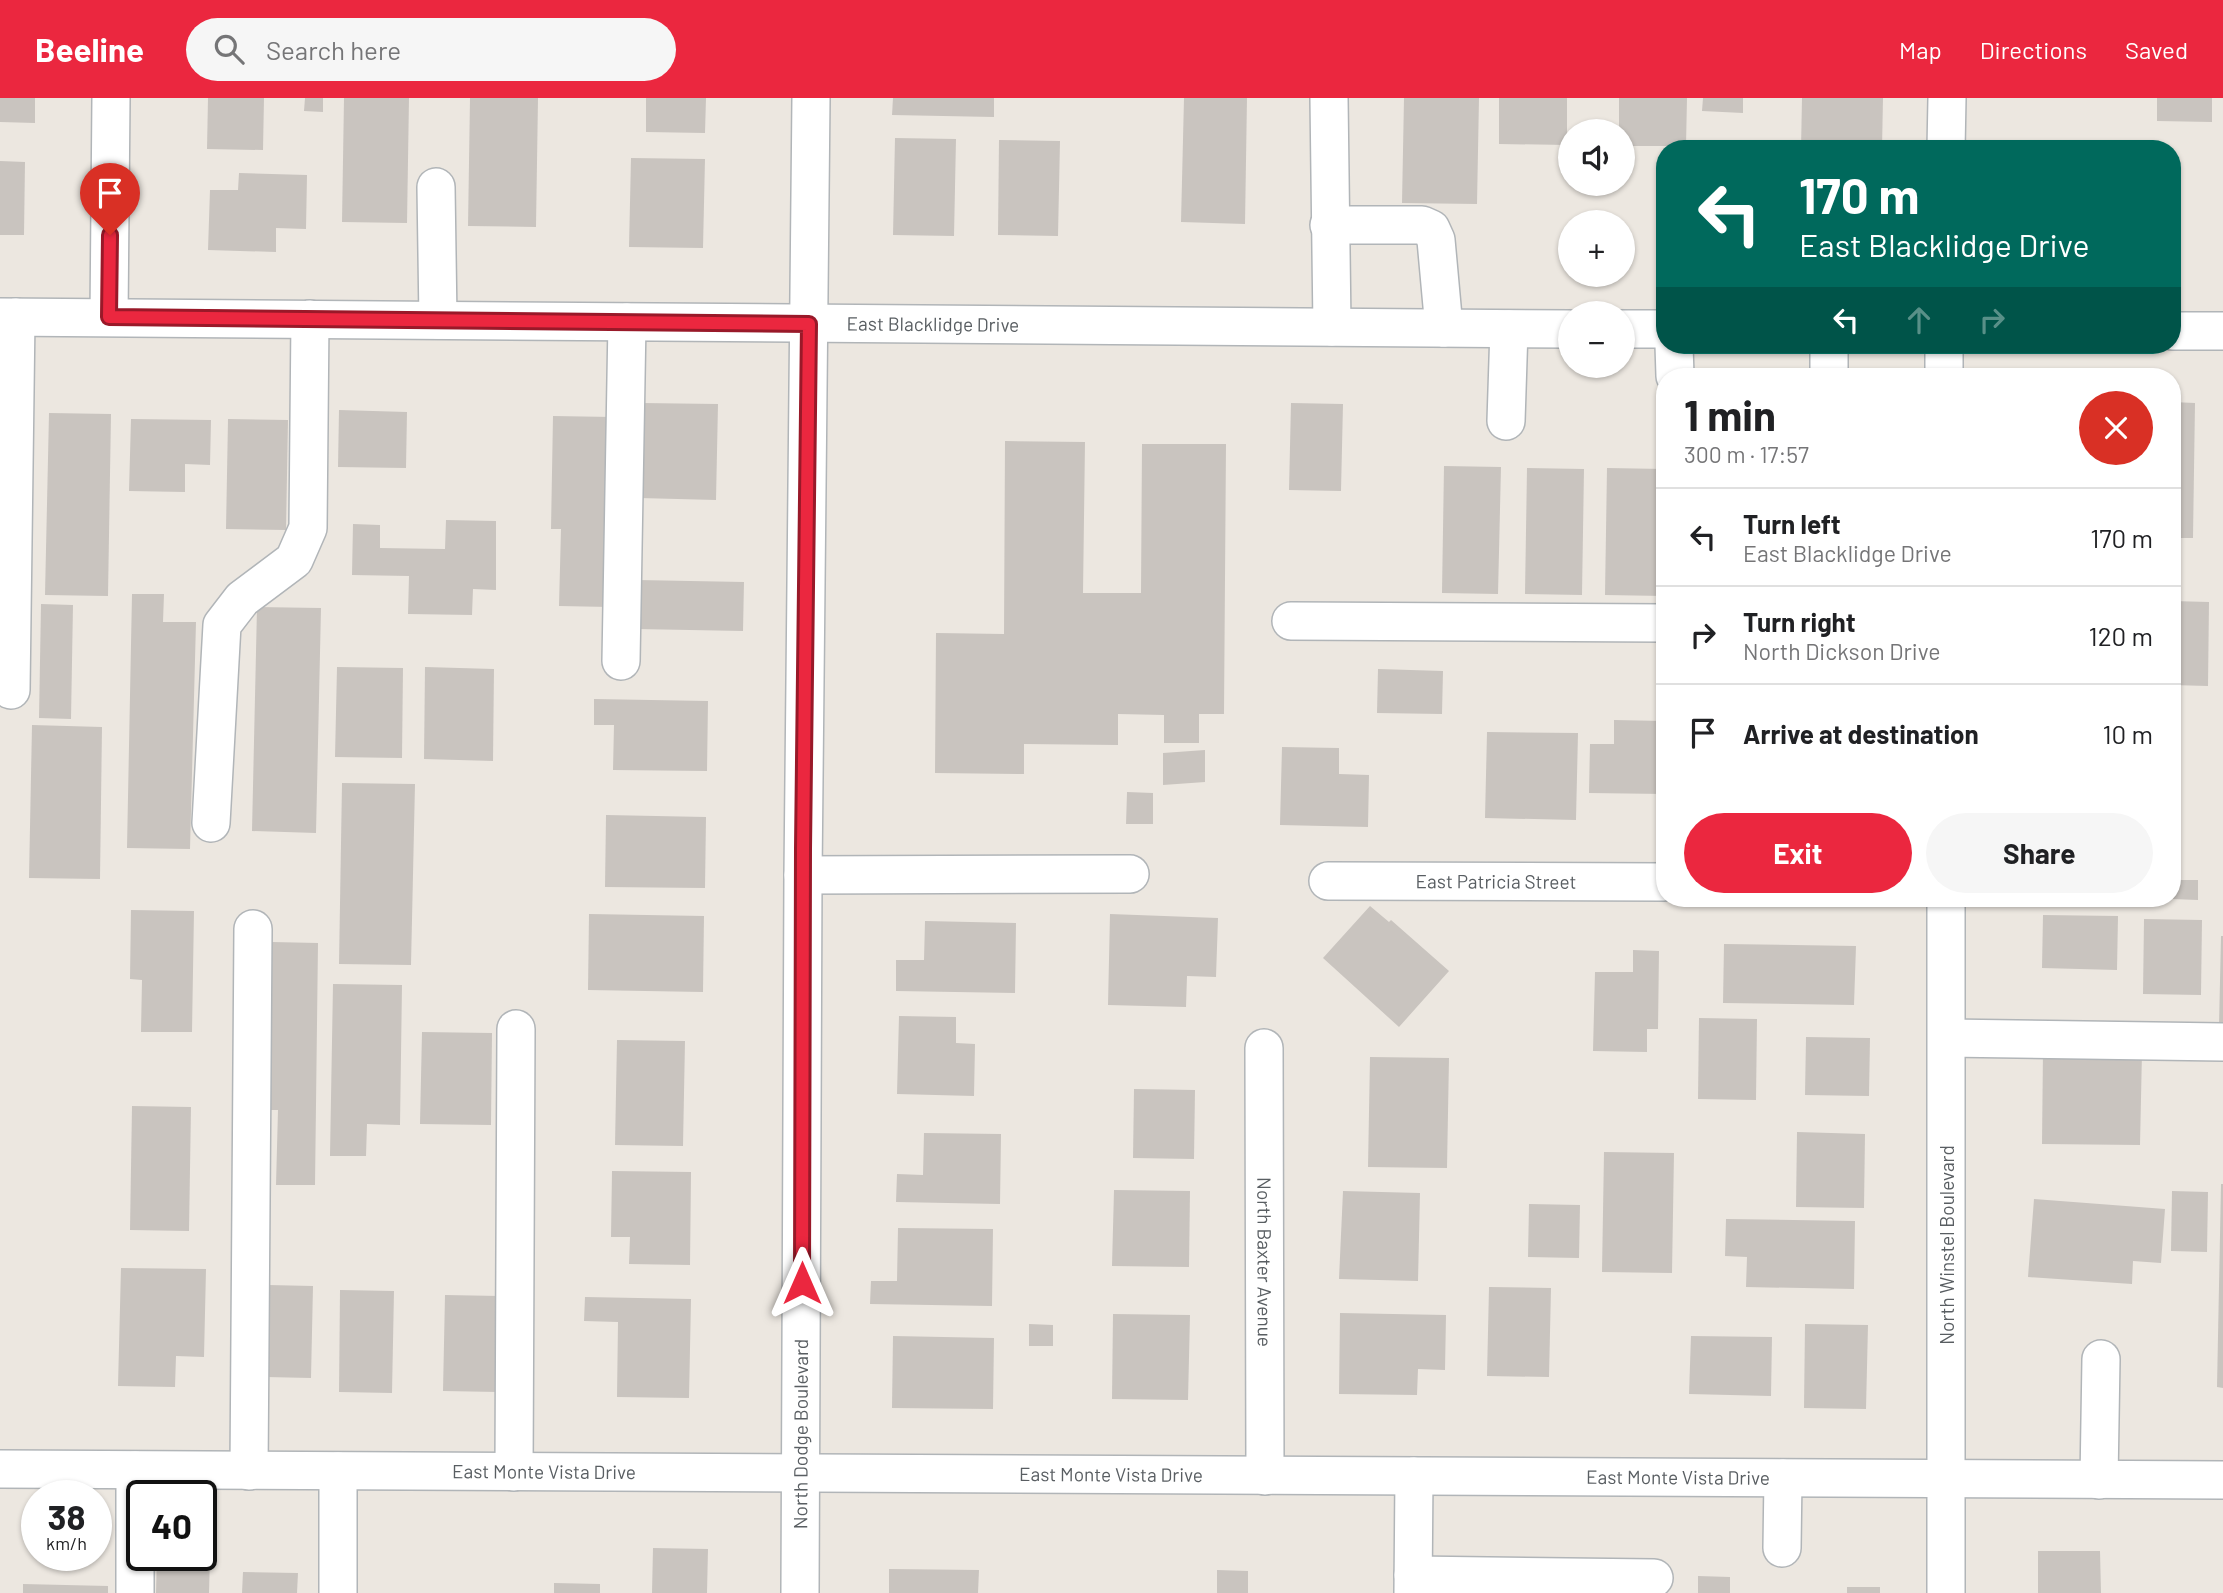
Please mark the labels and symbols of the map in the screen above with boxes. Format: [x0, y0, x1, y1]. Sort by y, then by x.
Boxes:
pin [80, 163, 140, 235]
street label: East Blacklidge Drive [847, 311, 1019, 336]
street label: East Patricia Street [1416, 869, 1576, 893]
street label: North Winstel Boulevard [1935, 1145, 1958, 1345]
street label: North Baxter Avenue [1253, 1177, 1277, 1347]
position arrow [765, 1246, 839, 1320]
street label: North Dodge Boulevard [788, 1339, 812, 1529]
street label: East Monte Vista Drive [452, 1459, 636, 1483]
street label: East Monte Vista Drive [1019, 1462, 1203, 1486]
street label: East Monte Vista Drive [1586, 1465, 1770, 1489]
speed limit sign: 40 [126, 1480, 217, 1571]

